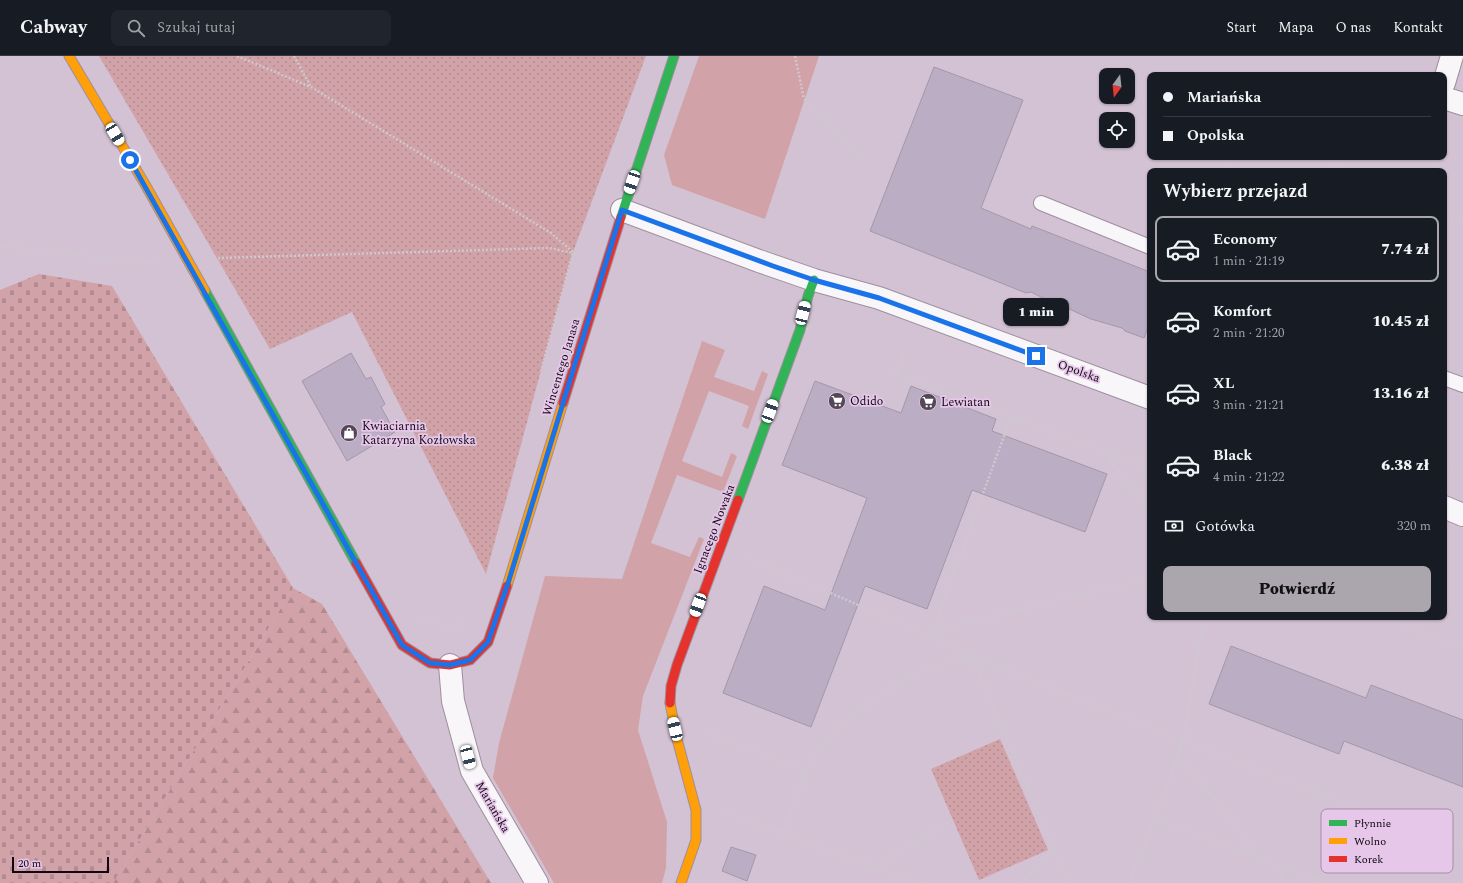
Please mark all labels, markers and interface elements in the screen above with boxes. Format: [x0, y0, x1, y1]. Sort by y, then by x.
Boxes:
search box [111, 10, 391, 46]
text: Cabway [20, 13, 87, 42]
text: Szukaj tutaj [157, 16, 236, 39]
icon: search [125, 17, 147, 39]
text: Start [1226, 17, 1256, 38]
text: Mapa [1278, 17, 1314, 38]
text: O nas [1336, 17, 1371, 38]
text: Kontakt [1393, 17, 1443, 38]
north arrow [1099, 68, 1135, 104]
map controls [1099, 68, 1135, 148]
text: Mariańska [1187, 86, 1261, 109]
button: locate [1099, 112, 1135, 148]
car [104, 121, 126, 147]
text: Opolska [1187, 124, 1244, 147]
route start [121, 151, 139, 169]
car [622, 169, 642, 195]
text: Wybierz przejazd [1163, 178, 1308, 205]
text: Economy [1213, 228, 1277, 251]
icon: car [1165, 231, 1201, 267]
text: 7.74 zł [1381, 238, 1429, 261]
text: 1 min · 21:19 [1213, 251, 1285, 271]
callout: 1 min [1003, 298, 1069, 326]
car [794, 300, 812, 326]
text: Komfort [1213, 300, 1272, 323]
text: 1 min [1018, 302, 1054, 322]
icon: car [1165, 303, 1201, 339]
text: 10.45 zł [1372, 310, 1429, 333]
street label: Wincentego Janasa [538, 316, 585, 418]
text: 2 min · 21:20 [1213, 323, 1285, 343]
route end [1027, 347, 1045, 365]
street label: Opolska [1055, 355, 1103, 388]
text: XL [1213, 372, 1234, 395]
icon: car [1165, 375, 1201, 411]
text: 13.16 zł [1372, 382, 1429, 405]
supermarket icon: Odido [827, 391, 847, 411]
place label: Odido [850, 392, 883, 411]
supermarket icon: Lewiatan [918, 392, 938, 412]
place label: Lewiatan [941, 393, 990, 412]
text: 3 min · 21:21 [1213, 395, 1285, 415]
car [760, 398, 780, 424]
place label: Kwiaciarnia Katarzyna Kozłowska [362, 417, 476, 450]
shop icon: Kwiaciarnia Katarzyna Kozłowska [339, 423, 359, 443]
text: Black [1213, 444, 1252, 467]
icon: car [1165, 447, 1201, 483]
text: 6.38 zł [1381, 454, 1429, 477]
text: 4 min · 21:22 [1213, 467, 1285, 487]
street label: Ignacego Nowaka [689, 481, 740, 577]
icon: cash [1163, 515, 1185, 537]
text: Gotówka [1195, 515, 1255, 538]
text: 320 m [1397, 516, 1431, 536]
button: Potwierdź [1163, 566, 1431, 612]
car [688, 592, 708, 618]
car [666, 716, 684, 742]
car [459, 744, 477, 770]
street label: Mariańska [470, 778, 515, 836]
legend [1321, 809, 1453, 873]
text: Płynnie [1354, 815, 1391, 832]
text: Wolno [1354, 833, 1386, 850]
text: Korek [1354, 851, 1383, 868]
scale bar [12, 855, 109, 874]
text: 20 m [18, 855, 41, 872]

